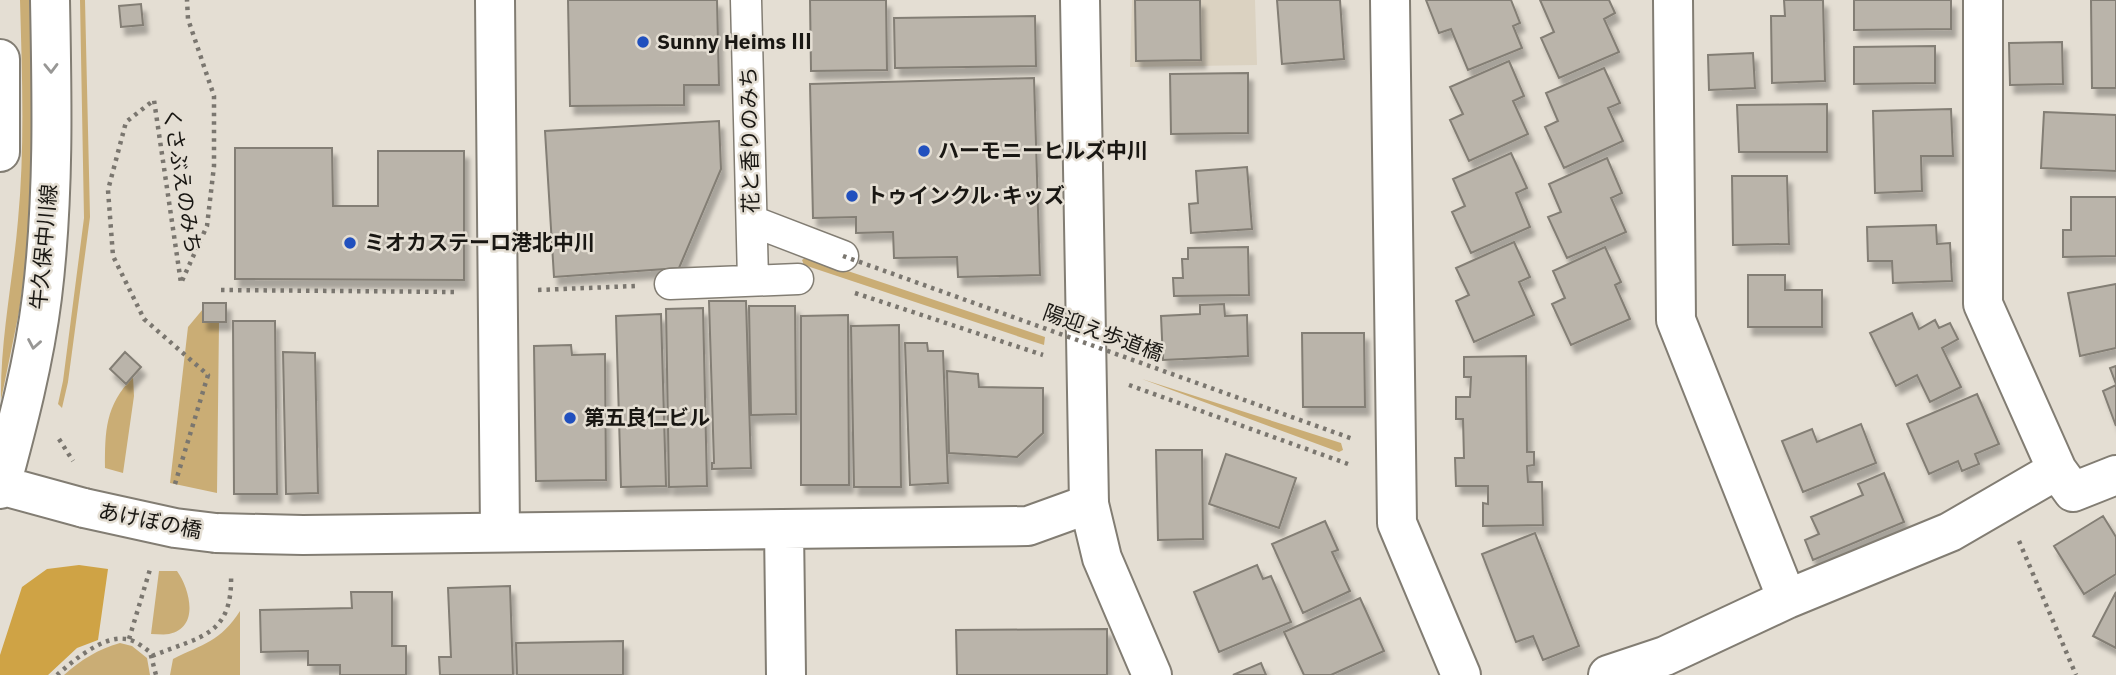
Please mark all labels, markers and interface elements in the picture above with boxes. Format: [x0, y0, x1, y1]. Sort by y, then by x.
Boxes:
place label: Sunny Heims Ⅲ [657, 27, 812, 55]
marker: Sunny Heims Ⅲ [635, 34, 651, 50]
one-way arrow [44, 63, 59, 74]
street label: 花と香りのみち [734, 66, 764, 214]
street label: くさぶえのみち [158, 106, 208, 256]
place label: ハーモニーヒルズ中川 [938, 136, 1148, 164]
marker: ハーモニーヒルズ中川 [916, 143, 932, 159]
place label: トゥインクル･キッズ [866, 181, 1065, 209]
street label: 牛久保中川線 [24, 183, 62, 311]
marker: トゥインクル･キッズ [844, 188, 860, 204]
place label: ミオカステーロ港北中川 [364, 228, 595, 256]
marker: ミオカステーロ港北中川 [342, 235, 358, 251]
street label: 陽迎え歩道橋 [1039, 297, 1167, 367]
one-way arrow [27, 338, 42, 350]
place label: 第五良仁ビル [584, 403, 710, 431]
marker: 第五良仁ビル [562, 410, 578, 426]
street label: あけぼの橋 [96, 496, 204, 544]

